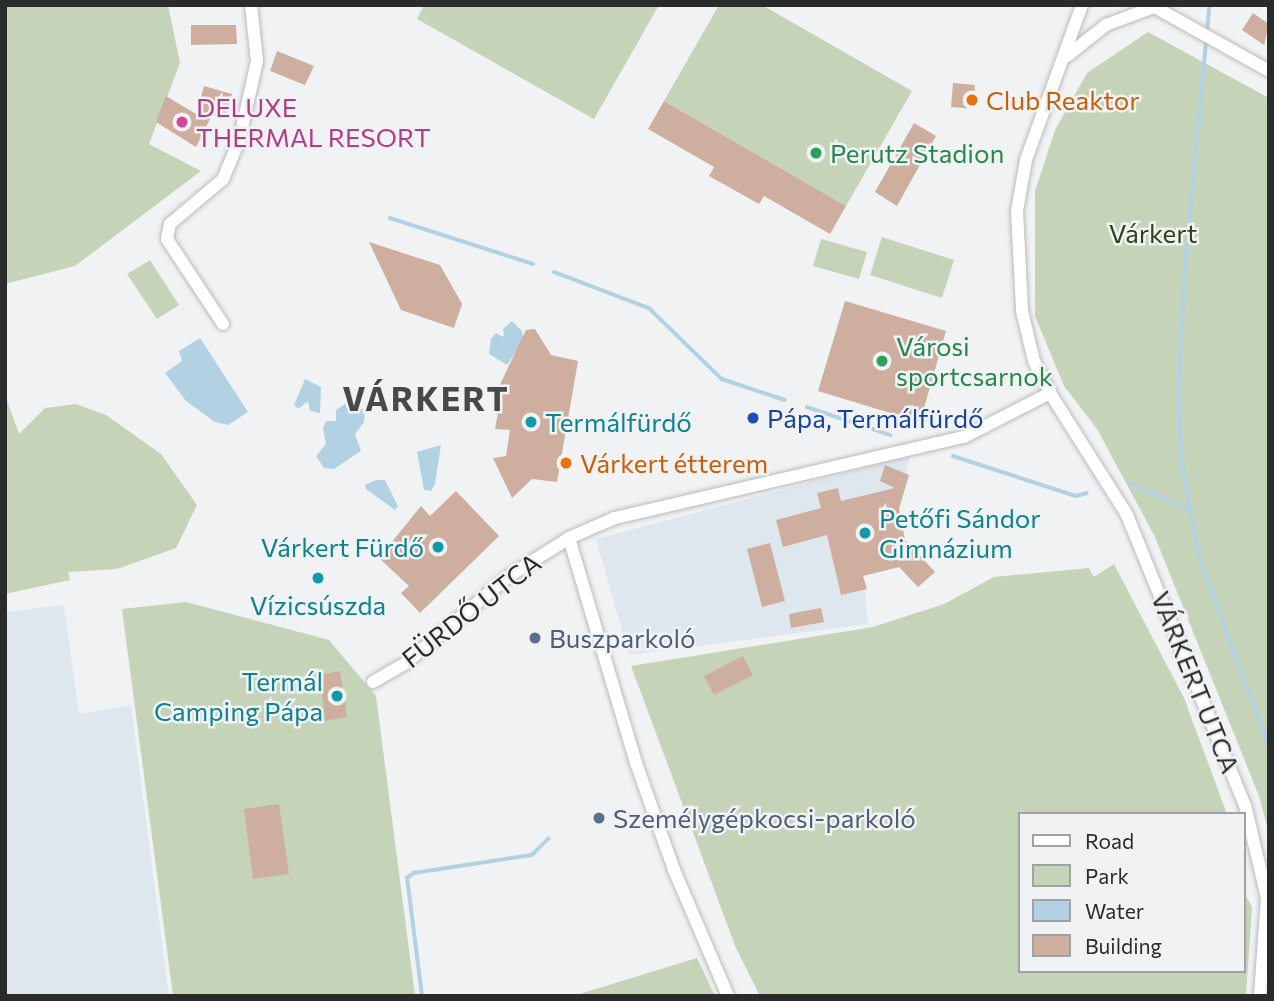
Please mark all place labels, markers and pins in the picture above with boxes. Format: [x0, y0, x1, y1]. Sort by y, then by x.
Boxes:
place label: Club Reaktor [986, 84, 1140, 116]
place label: DELUXE THERMAL RESORT [196, 91, 431, 152]
marker: Club Reaktor [964, 92, 980, 108]
marker: DELUXE THERMAL RESORT [174, 114, 190, 130]
place label: Perutz Stadion [830, 137, 1004, 169]
marker: Perutz Stadion [808, 145, 824, 161]
place label: Városi sportcsarnok [896, 330, 1053, 392]
marker: Városi sportcsarnok [874, 353, 890, 369]
place label: Pápa, Termálfürdő [767, 402, 984, 434]
place label: Termálfürdő [545, 406, 692, 438]
marker: Pápa, Termálfürdő [745, 410, 761, 426]
marker: Termálfürdő [523, 414, 539, 430]
place label: Várkert étterem [580, 447, 768, 479]
marker: Várkert étterem [558, 455, 574, 471]
place label: Petőfi Sándor Gimnázium [879, 502, 1041, 564]
marker: Petőfi Sándor Gimnázium [857, 525, 873, 541]
place label: Várkert Fürdő [261, 531, 424, 563]
marker: Várkert Fürdő [430, 539, 446, 555]
marker: Vízicsúszda [310, 570, 326, 586]
place label: Vízicsúszda [250, 589, 386, 621]
place label: Buszparkoló [549, 622, 696, 654]
marker: Buszparkoló [527, 630, 543, 646]
place label: Termál Camping Pápa [154, 665, 323, 726]
marker: Termál Camping Pápa [329, 688, 345, 704]
place label: Személygépkocsi-parkoló [613, 802, 916, 834]
marker: Személygépkocsi-parkoló [591, 810, 607, 826]

